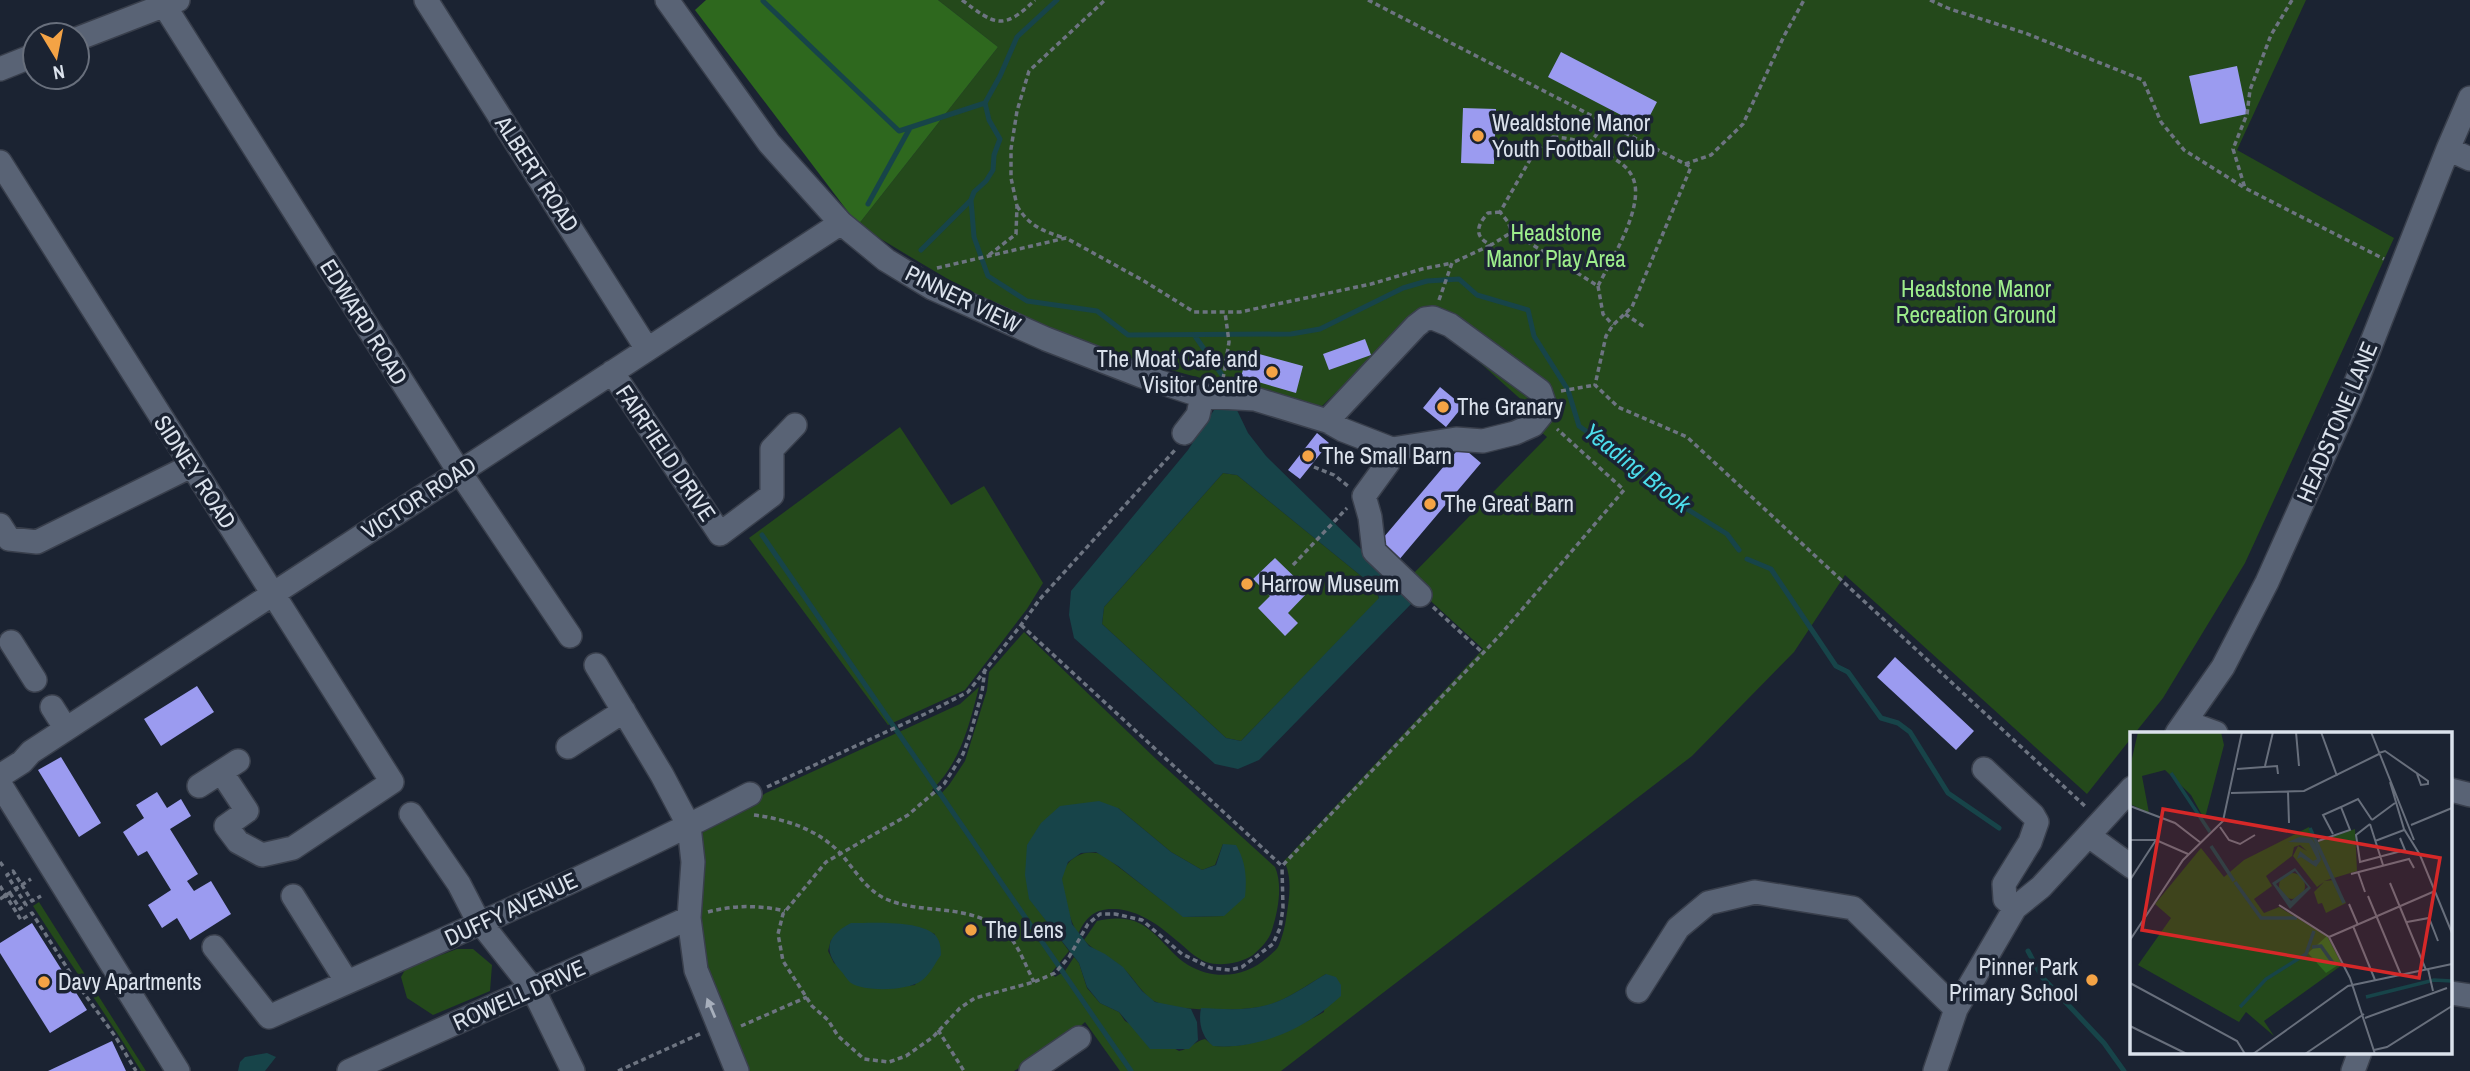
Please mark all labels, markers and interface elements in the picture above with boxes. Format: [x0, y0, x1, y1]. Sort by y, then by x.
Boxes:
north arrow [21, 21, 91, 91]
text: N [51, 59, 67, 87]
place label: Wealdstone Manor Youth Football Club [1492, 107, 1655, 164]
street label: ALBERT ROAD [488, 109, 586, 238]
marker: Wealdstone Manor Youth Football Club [1470, 128, 1486, 144]
park label: Headstone Manor Play Area [1486, 217, 1626, 274]
street label: EDWARD ROAD [313, 253, 415, 391]
street label: PINNER VIEW [900, 257, 1026, 340]
park label: Headstone Manor Recreation Ground [1896, 273, 2056, 330]
street label: HEADSTONE LANE [2289, 337, 2384, 507]
place label: The Moat Cafe and Visitor Centre [1097, 343, 1258, 400]
marker: The Moat Cafe and Visitor Centre [1264, 364, 1280, 380]
street label: FAIRFIELD DRIVE [609, 378, 724, 527]
place label: The Granary [1457, 391, 1563, 422]
marker: The Granary [1435, 399, 1451, 415]
street label: SIDNEY ROAD [147, 409, 244, 535]
water label: Yeading Brook [1577, 415, 1699, 520]
place label: The Small Barn [1322, 440, 1452, 471]
marker: The Small Barn [1300, 448, 1316, 464]
street label: VICTOR ROAD [355, 449, 482, 546]
place label: The Great Barn [1444, 488, 1574, 519]
marker: The Great Barn [1422, 496, 1438, 512]
place label: Harrow Museum [1261, 568, 1399, 599]
marker: Harrow Museum [1239, 576, 1255, 592]
inset map [2130, 732, 2452, 1054]
street label: DUFFY AVENUE [439, 864, 582, 953]
place label: The Lens [985, 914, 1064, 945]
marker: The Lens [963, 922, 979, 938]
place label: Pinner Park Primary School [1949, 951, 2079, 1008]
street label: ROWELL DRIVE [448, 952, 590, 1038]
place label: Davy Apartments [58, 966, 202, 997]
marker: Pinner Park Primary School [2084, 972, 2100, 988]
marker: Davy Apartments [36, 974, 52, 990]
one-way arrow [706, 997, 717, 1018]

